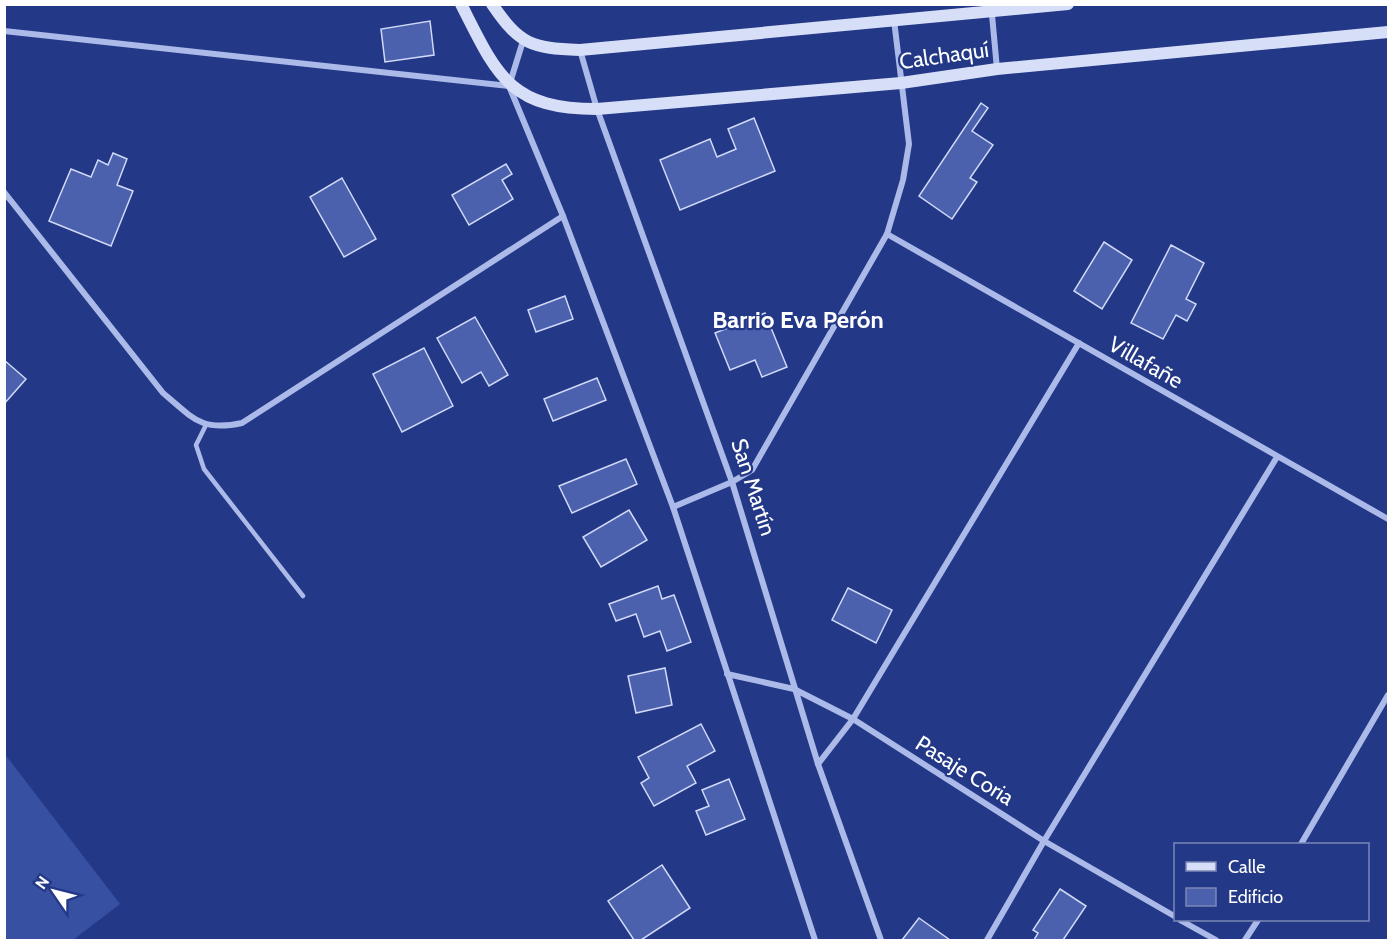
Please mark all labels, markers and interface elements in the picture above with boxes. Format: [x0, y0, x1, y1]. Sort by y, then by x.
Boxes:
street label: Calchaquí [898, 36, 991, 75]
district label: Barrio Eva Perón [712, 305, 884, 334]
street label: Villafañe [1104, 330, 1188, 394]
street label: San Martín [725, 435, 782, 539]
street label: Pasaje Coria [911, 730, 1019, 811]
legend [1174, 843, 1369, 921]
text: Calle [1228, 856, 1265, 878]
north arrow [24, 861, 84, 921]
text: N [31, 873, 53, 893]
text: Edificio [1228, 886, 1283, 908]

